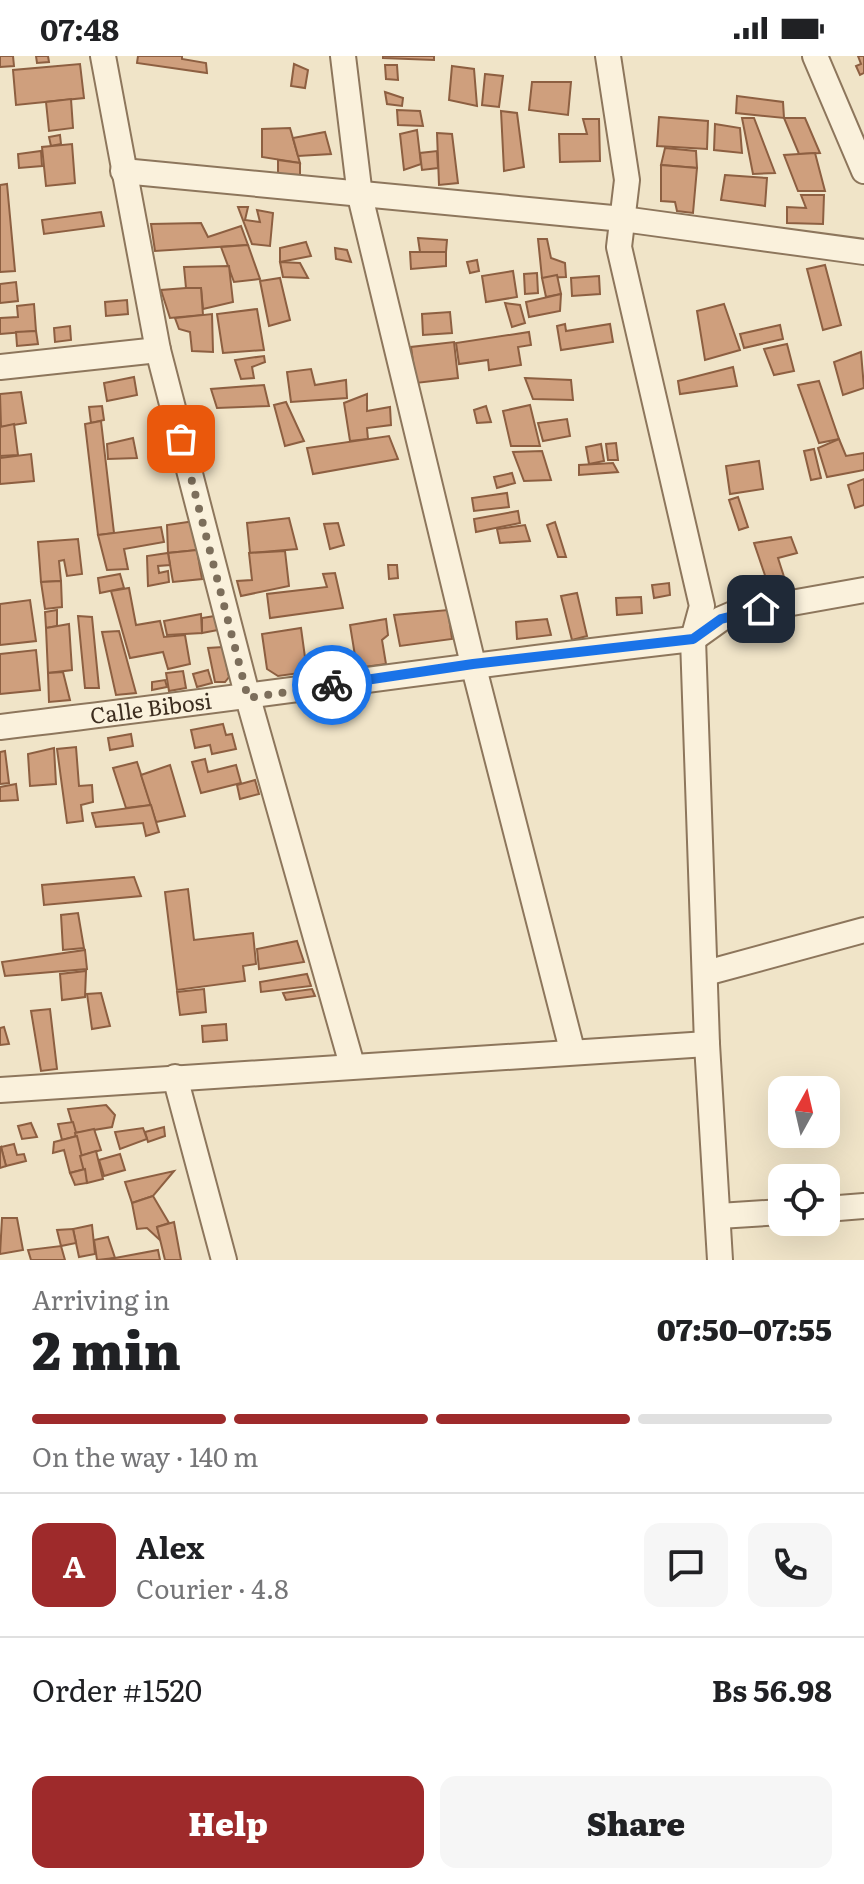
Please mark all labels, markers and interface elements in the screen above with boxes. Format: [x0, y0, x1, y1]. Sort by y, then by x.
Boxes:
text: 07:48 [40, 6, 119, 50]
pin [147, 405, 215, 473]
icon: bag [159, 417, 203, 461]
pin [727, 575, 795, 643]
icon: home [739, 587, 783, 631]
courier [292, 645, 372, 725]
icon: bike [310, 663, 354, 707]
street label: Calle Bibosi [88, 683, 213, 731]
north arrow [768, 1076, 840, 1148]
map controls [768, 1076, 840, 1236]
button: locate [768, 1164, 840, 1236]
text: Arriving in [32, 1279, 170, 1318]
text: 07:50–07:55 [657, 1306, 832, 1350]
text: 2 min [32, 1309, 181, 1386]
text: On the way · 140 m [32, 1436, 258, 1475]
button: chat [644, 1523, 728, 1607]
button: phone [748, 1523, 832, 1607]
text: Alex [136, 1524, 204, 1568]
text: A [63, 1543, 85, 1587]
text: Courier · 4.8 [136, 1568, 289, 1607]
text: Order #1520 [32, 1667, 202, 1711]
text: Bs 56.98 [712, 1667, 832, 1711]
button: Help [32, 1776, 424, 1868]
button: Share [440, 1776, 832, 1868]

